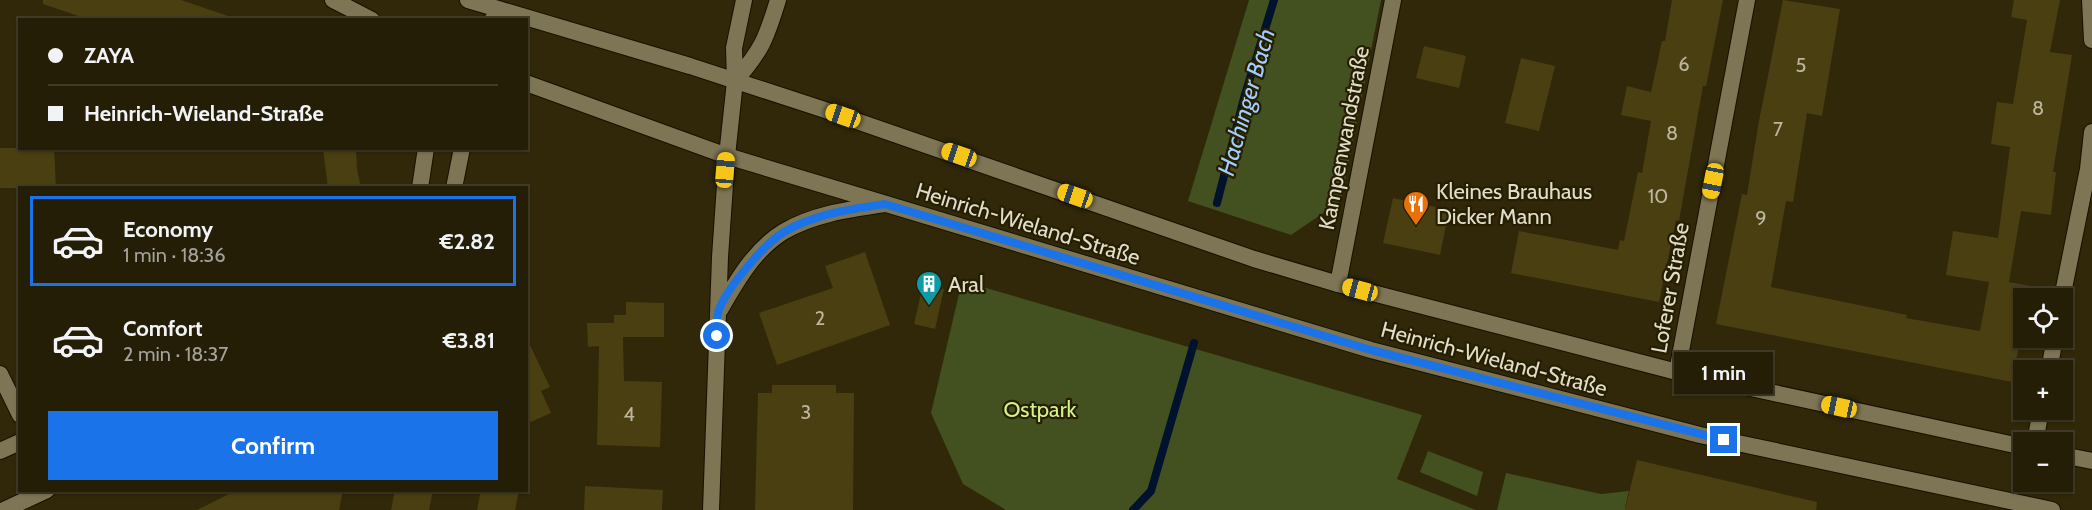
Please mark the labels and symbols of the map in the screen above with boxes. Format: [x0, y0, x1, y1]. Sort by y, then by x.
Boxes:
water label: Hachinger Bach [1211, 25, 1281, 179]
street label: Kampenwandstraße [1313, 44, 1375, 232]
house number: 6 [1678, 52, 1690, 76]
house number: 5 [1796, 53, 1806, 77]
house number: 8 [2032, 96, 2044, 120]
car [823, 102, 863, 130]
house number: 7 [1773, 117, 1783, 141]
house number: 8 [1666, 121, 1678, 145]
car [939, 141, 979, 169]
car [714, 151, 736, 189]
car [1701, 162, 1725, 200]
street label: Heinrich-Wieland-Straße [913, 177, 1143, 271]
place label: Kleines Brauhaus Dicker Mann [1436, 178, 1592, 230]
car [1055, 182, 1095, 210]
house number: 10 [1648, 184, 1668, 208]
restaurant icon: Kleines Brauhaus Dicker Mann [1401, 189, 1431, 227]
house number: 9 [1755, 206, 1767, 230]
street label: Loferer Straße [1645, 221, 1695, 355]
building icon: Aral [914, 269, 944, 307]
place label: Aral [948, 271, 985, 298]
car [1340, 277, 1380, 303]
house number: 2 [815, 306, 825, 330]
street label: Heinrich-Wieland-Straße [1378, 316, 1610, 402]
route start [703, 322, 730, 349]
callout: 1 min [1674, 353, 1774, 395]
car [1820, 394, 1858, 420]
park label: Ostpark [1004, 396, 1077, 423]
house number: 3 [801, 400, 811, 424]
house number: 4 [623, 402, 635, 426]
route end [1710, 426, 1737, 453]

